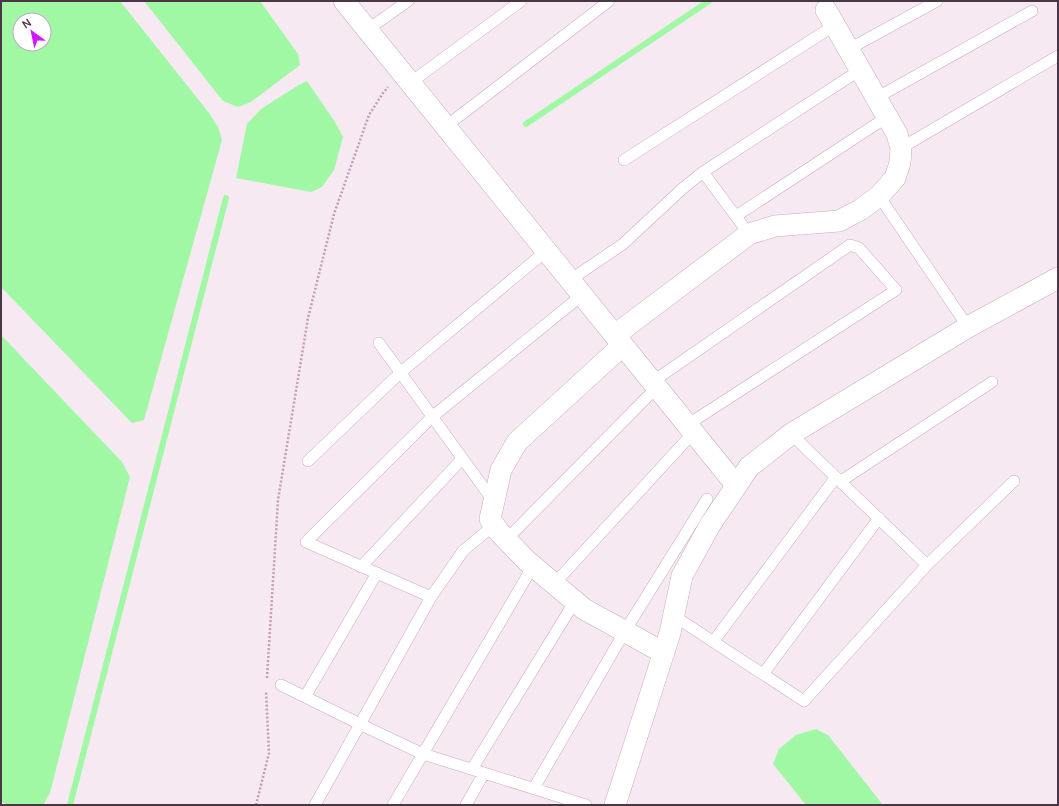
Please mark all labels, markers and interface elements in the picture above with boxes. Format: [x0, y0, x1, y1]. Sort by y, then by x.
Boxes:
north arrow [12, 12, 52, 52]
text: N [19, 15, 34, 32]

